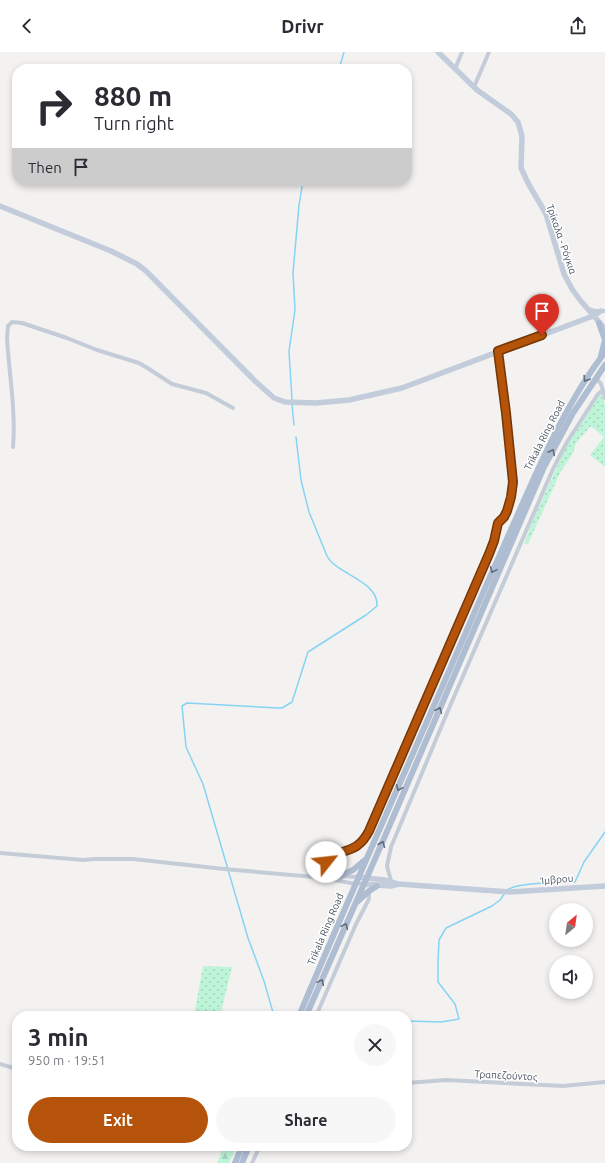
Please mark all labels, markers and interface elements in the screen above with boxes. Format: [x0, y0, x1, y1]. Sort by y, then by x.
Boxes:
icon: back [16, 15, 38, 37]
icon: share [567, 15, 589, 37]
text: Drivr [281, 16, 324, 36]
icon: right [28, 80, 80, 132]
text: 880 m [94, 80, 172, 111]
text: Turn right [94, 113, 174, 133]
icon: arrive [70, 156, 92, 178]
text: Then [28, 159, 62, 176]
street label: Τρίκαλα - Ρόγκια [544, 203, 579, 276]
pin [525, 294, 559, 335]
icon: arrive [531, 300, 553, 322]
one-way arrow [584, 375, 591, 382]
street label: Trikala Ring Road [522, 398, 567, 472]
one-way arrow [547, 449, 554, 457]
one-way arrow [490, 566, 498, 574]
one-way arrow [434, 707, 442, 715]
one-way arrow [395, 784, 403, 791]
position arrow [305, 841, 347, 883]
one-way arrow [377, 841, 385, 848]
street label: Ίμβρου [539, 873, 574, 886]
street label: Trikala Ring Road [305, 891, 346, 967]
north arrow [549, 903, 593, 947]
map controls [549, 903, 593, 999]
one-way arrow [341, 923, 349, 930]
button: sound [549, 955, 593, 999]
one-way arrow [316, 978, 324, 985]
text: 3 min [28, 1024, 89, 1051]
button: close [354, 1024, 396, 1066]
text: 950 m · 19:51 [28, 1053, 106, 1067]
street label: Τραπεζούντος [474, 1068, 538, 1084]
button: Exit [28, 1097, 208, 1143]
button: Share [216, 1097, 396, 1143]

